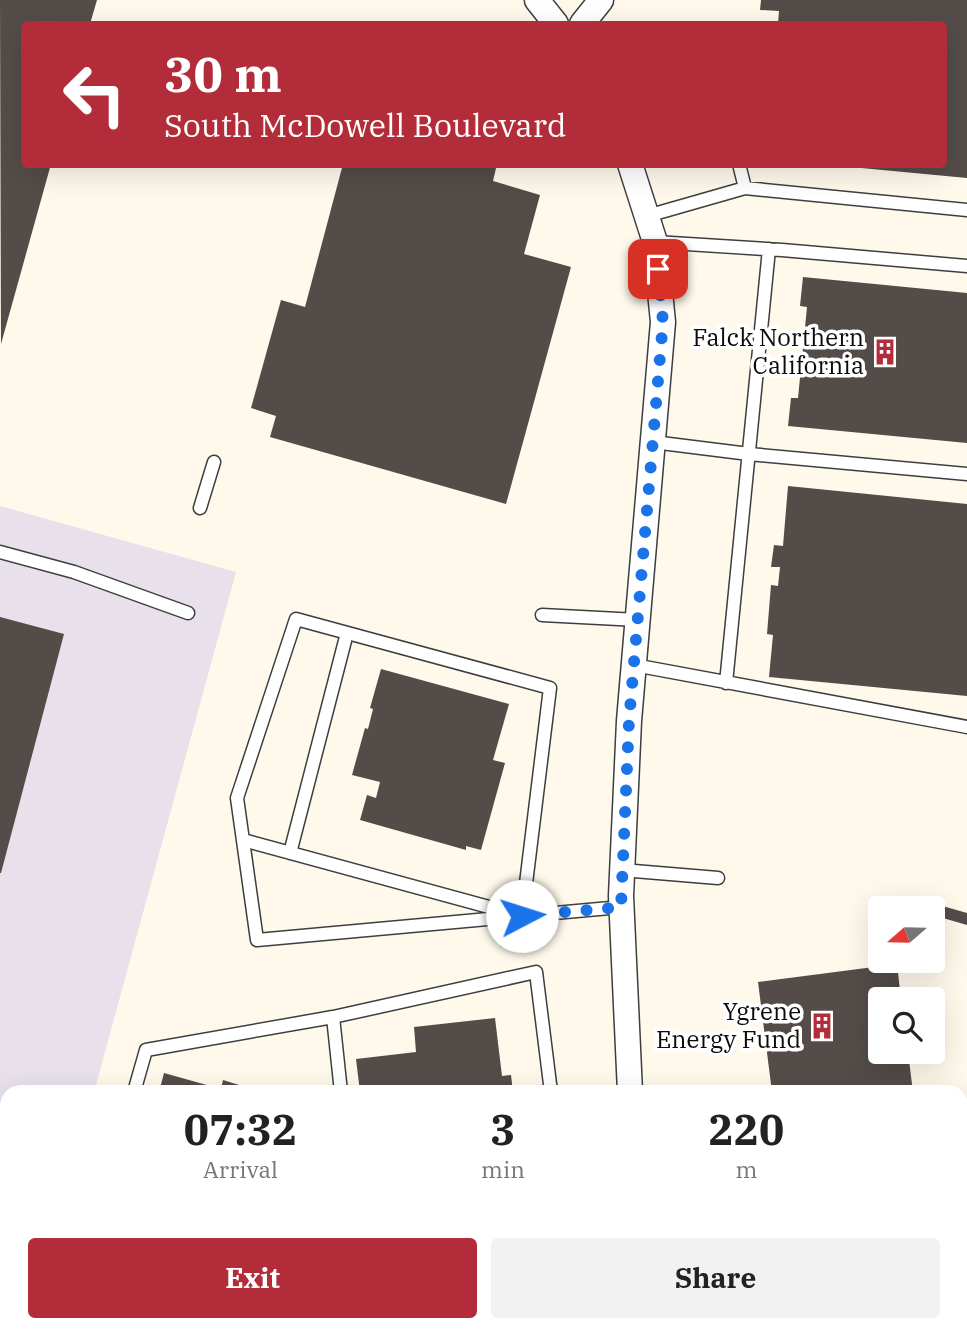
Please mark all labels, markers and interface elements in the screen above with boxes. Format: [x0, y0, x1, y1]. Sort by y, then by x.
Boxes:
text: 30 m [164, 42, 282, 105]
icon: left [49, 49, 140, 140]
text: South McDowell Boulevard [164, 104, 566, 146]
pin [628, 239, 688, 299]
icon: arrive [639, 250, 677, 288]
place label: Falck Northern California [692, 321, 864, 381]
building icon: Falck Northern California [870, 337, 900, 367]
position arrow [485, 879, 559, 953]
north arrow [868, 896, 945, 973]
map controls [868, 896, 945, 1064]
button: search [868, 987, 945, 1064]
place label: Ygrene Energy Fund [656, 995, 801, 1055]
building icon: Ygrene Energy Fund [807, 1011, 837, 1041]
text: 07:32 [184, 1102, 297, 1157]
text: 3 [490, 1102, 516, 1157]
text: 220 [709, 1102, 784, 1157]
text: Arrival [203, 1154, 278, 1184]
text: min [481, 1154, 525, 1184]
text: m [735, 1154, 757, 1184]
button: Exit [28, 1238, 477, 1318]
button: Share [491, 1238, 940, 1318]

